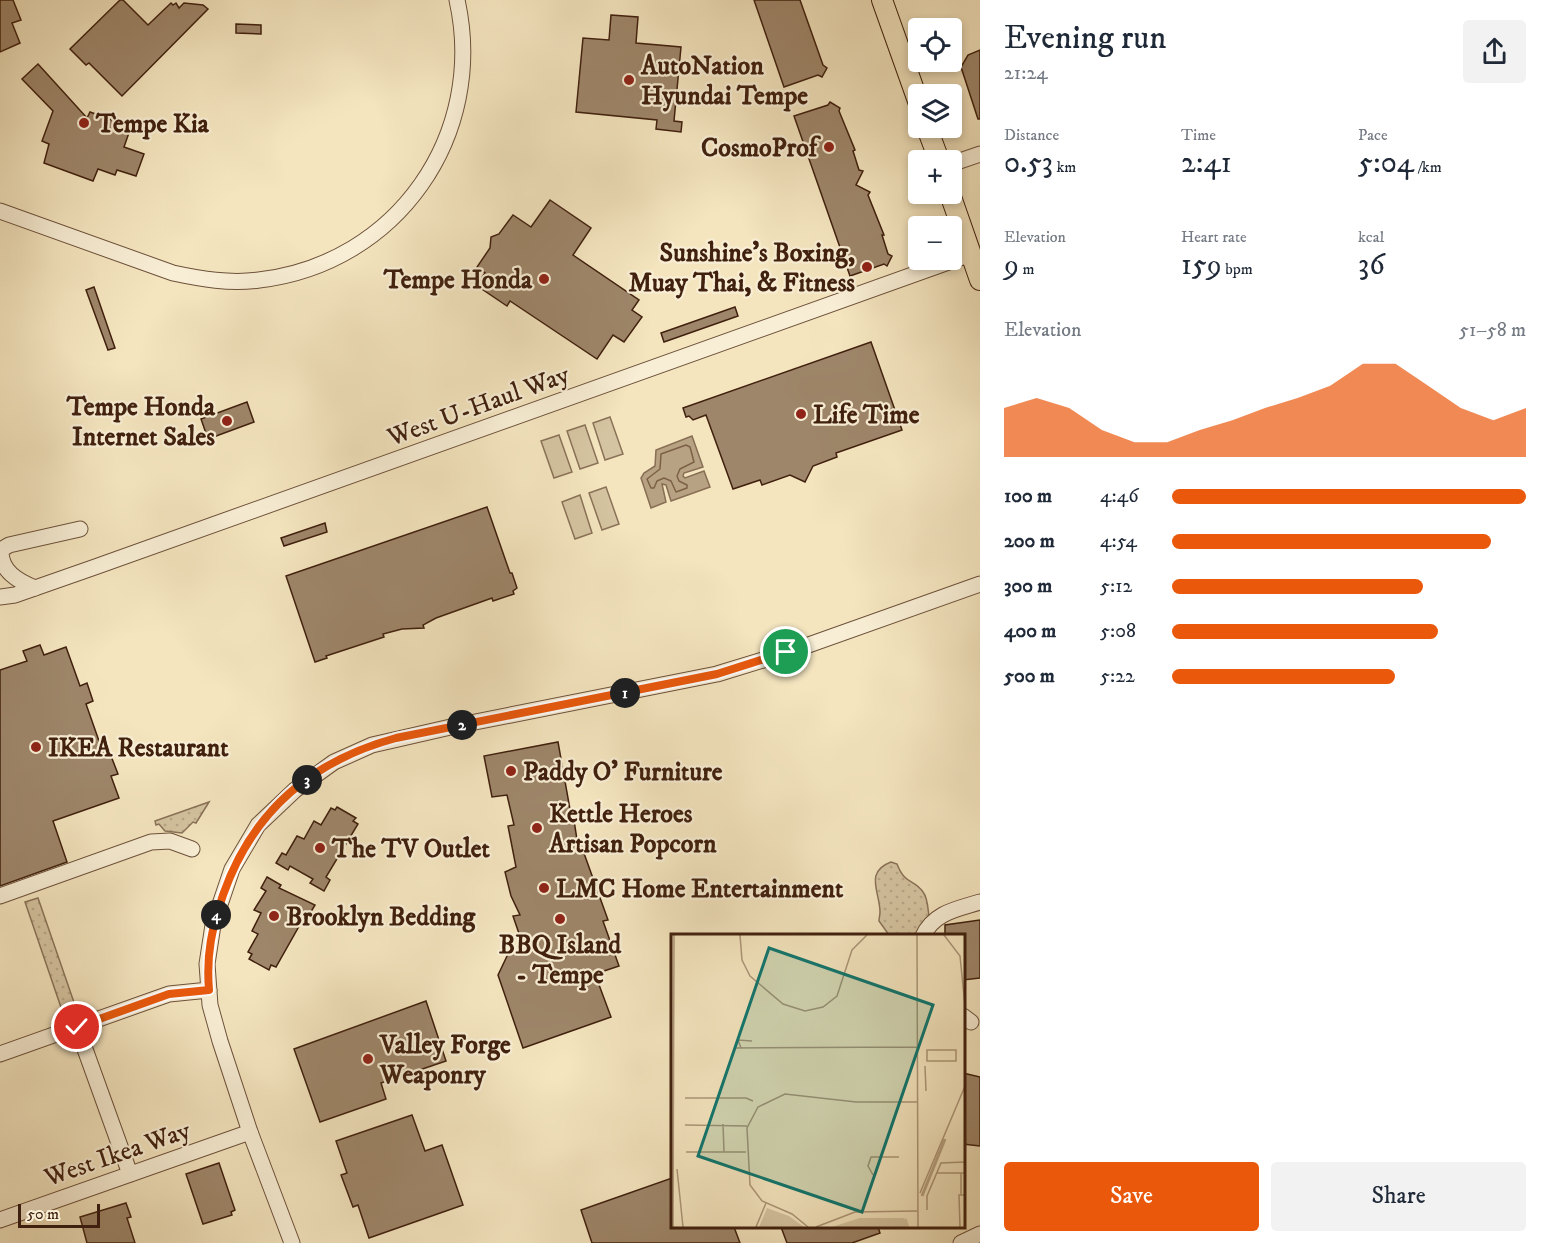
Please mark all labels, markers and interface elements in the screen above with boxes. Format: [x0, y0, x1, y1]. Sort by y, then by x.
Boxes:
map controls [908, 18, 962, 270]
button: locate [908, 18, 962, 72]
text: Evening run [1004, 18, 1166, 59]
button: share [1463, 20, 1526, 83]
place label: AutoNation Hyundai Tempe [640, 50, 808, 113]
text: 21:24 [1004, 61, 1048, 86]
marker: AutoNation Hyundai Tempe [622, 73, 636, 87]
button: layers [908, 84, 962, 138]
place label: Tempe Kia [95, 108, 210, 141]
marker: Tempe Kia [77, 116, 91, 130]
text: Distance [1004, 125, 1059, 145]
text: Time [1181, 125, 1216, 145]
text: Pace [1358, 125, 1388, 145]
place label: CosmoProf [701, 132, 822, 165]
marker: CosmoProf [822, 140, 836, 154]
text: 0.53 [1004, 145, 1053, 182]
text: 2:41 [1181, 145, 1232, 182]
text: 5:04 [1358, 145, 1414, 182]
button: + [908, 150, 962, 204]
text: km [1053, 157, 1076, 177]
text: /km [1414, 157, 1442, 177]
button: − [908, 216, 962, 270]
text: Elevation [1004, 227, 1066, 247]
text: Heart rate [1181, 227, 1247, 247]
text: kcal [1358, 227, 1384, 247]
place label: Sunshine's Boxing, Muay Thai, & Fitness [629, 237, 855, 300]
text: 9 [1004, 247, 1019, 284]
text: 159 [1181, 247, 1222, 284]
text: 36 [1358, 247, 1385, 284]
text: m [1019, 259, 1034, 279]
text: bpm [1222, 259, 1253, 279]
marker: Sunshine's Boxing, Muay Thai, & Fitness [860, 260, 874, 274]
place label: Tempe Honda [383, 264, 533, 297]
marker: Tempe Honda [537, 272, 551, 286]
text: Elevation [1004, 318, 1081, 343]
text: 51–58 m [1459, 318, 1526, 343]
street label: West U-Haul Way [382, 358, 574, 455]
place label: Tempe Honda Internet Sales [66, 391, 216, 454]
place label: Life Time [813, 399, 920, 432]
marker: Life Time [794, 407, 808, 421]
marker: Tempe Honda Internet Sales [220, 414, 234, 428]
text: 100 m [1004, 484, 1052, 509]
text: 4:46 [1100, 484, 1139, 509]
text: 200 m [1004, 529, 1055, 554]
text: 4:54 [1100, 529, 1137, 554]
text: 300 m [1004, 574, 1052, 599]
text: 5:12 [1100, 574, 1132, 599]
text: 400 m [1004, 619, 1056, 644]
text: 5:08 [1100, 619, 1136, 644]
pin [760, 626, 811, 677]
icon: arrive [769, 635, 802, 668]
text: 500 m [1004, 664, 1055, 689]
text: 5:22 [1100, 664, 1135, 689]
pin: 1 [610, 678, 640, 708]
text: 1 [622, 683, 628, 703]
pin: 2 [447, 710, 477, 740]
text: 2 [458, 715, 466, 735]
place label: IKEA Restaurant [48, 732, 229, 765]
marker: IKEA Restaurant [29, 740, 43, 754]
place label: Paddy O' Furniture [523, 756, 723, 789]
marker: Paddy O' Furniture [504, 764, 518, 778]
pin: 3 [292, 765, 322, 795]
text: 3 [304, 770, 310, 790]
place label: Kettle Heroes Artisan Popcorn [548, 798, 717, 861]
marker: Kettle Heroes Artisan Popcorn [530, 821, 544, 835]
place label: The TV Outlet [331, 833, 490, 866]
marker: The TV Outlet [313, 841, 327, 855]
place label: LMC Home Entertainment [556, 873, 844, 906]
marker: LMC Home Entertainment [537, 881, 551, 895]
pin: 4 [201, 900, 231, 930]
place label: Brooklyn Bedding [286, 901, 477, 934]
text: 4 [211, 905, 221, 925]
marker: Brooklyn Bedding [267, 909, 281, 923]
marker: BBQ Island - Tempe [553, 912, 567, 926]
place label: BBQ Island - Tempe [499, 929, 622, 992]
inset map [671, 934, 965, 1228]
pin [51, 1001, 102, 1052]
icon: check [60, 1010, 93, 1043]
place label: Valley Forge Weaponry [379, 1029, 511, 1092]
marker: Valley Forge Weaponry [361, 1052, 375, 1066]
street label: West Ikea Way [39, 1114, 195, 1195]
button: Save [1004, 1162, 1259, 1231]
button: Share [1271, 1162, 1526, 1231]
scale bar [18, 1201, 100, 1228]
text: 50 m [27, 1204, 59, 1224]

